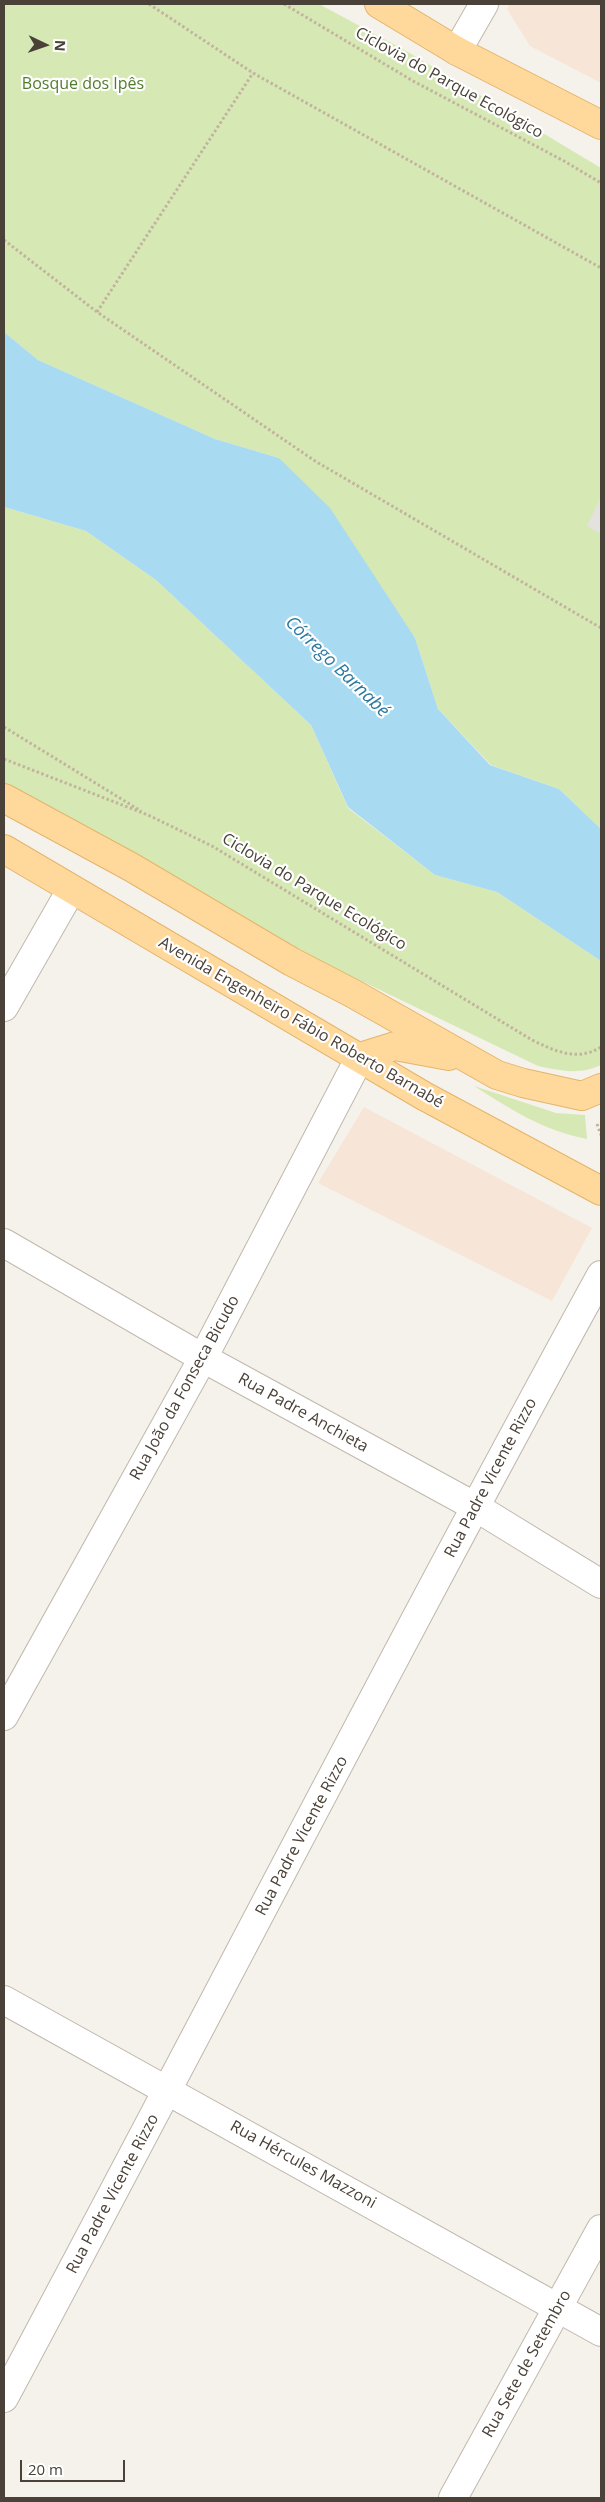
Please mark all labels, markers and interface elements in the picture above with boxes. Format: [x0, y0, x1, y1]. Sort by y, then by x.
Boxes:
north arrow [20, 20, 70, 70]
street label: Ciclovia do Parque Ecológico [352, 23, 546, 143]
text: N [51, 40, 70, 52]
park label: Bosque dos Ipês [22, 74, 144, 94]
water label: Córrego Barnabé [281, 612, 393, 722]
street label: Ciclovia do Parque Ecológico [218, 829, 410, 955]
street label: Avenida Engenheiro Fábio Roberto Barnabé [155, 933, 447, 1113]
street label: Rua João da Fonseca Bicudo [126, 1292, 244, 1484]
street label: Rua Padre Anchieta [235, 1369, 371, 1457]
street label: Rua Padre Vicente Rizzo [441, 1395, 541, 1561]
street label: Rua Padre Vicente Rizzo [252, 1753, 352, 1919]
street label: Rua Padre Vicente Rizzo [63, 2111, 163, 2277]
street label: Rua Hércules Mazzoni [227, 2117, 379, 2213]
street label: Rua Sete de Setembro [478, 2287, 576, 2441]
scale bar [22, 2450, 128, 2482]
text: 20 m [28, 2459, 63, 2479]

